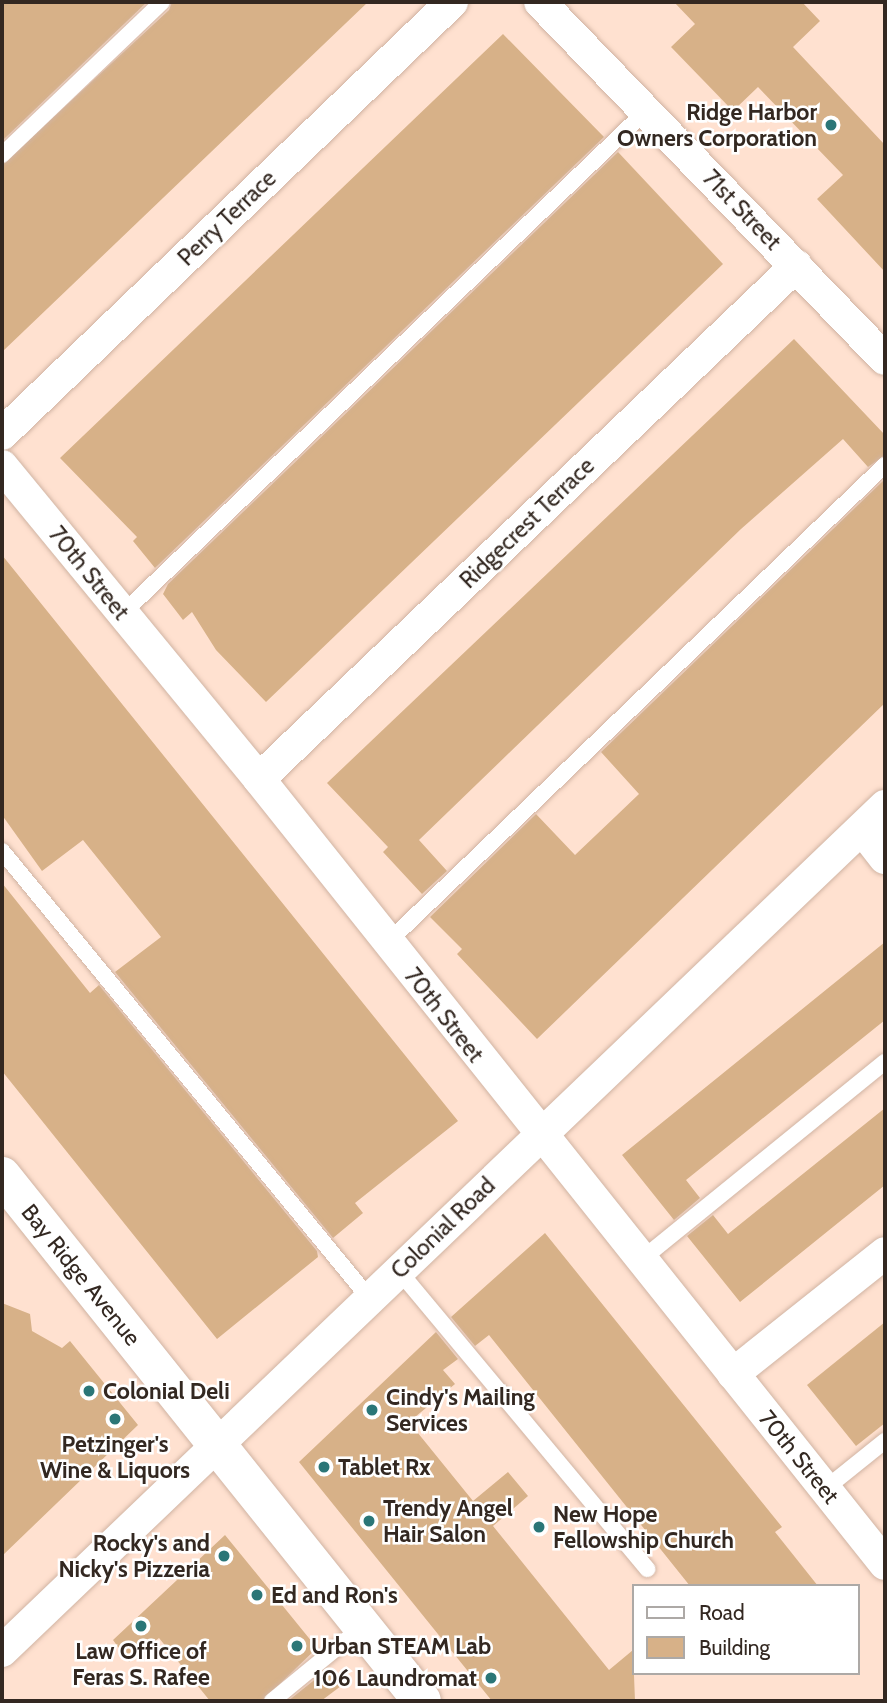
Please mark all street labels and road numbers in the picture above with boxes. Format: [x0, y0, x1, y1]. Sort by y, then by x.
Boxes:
street label: Perry Terrace [172, 164, 282, 272]
street label: 71st Street [697, 164, 787, 256]
street label: Ridgecrest Terrace [454, 452, 600, 594]
street label: 70th Street [43, 521, 135, 625]
street label: 70th Street [399, 962, 489, 1068]
street label: Colonial Road [385, 1172, 501, 1284]
street label: Bay Ridge Avenue [16, 1199, 146, 1351]
street label: 70th Street [753, 1405, 845, 1509]

